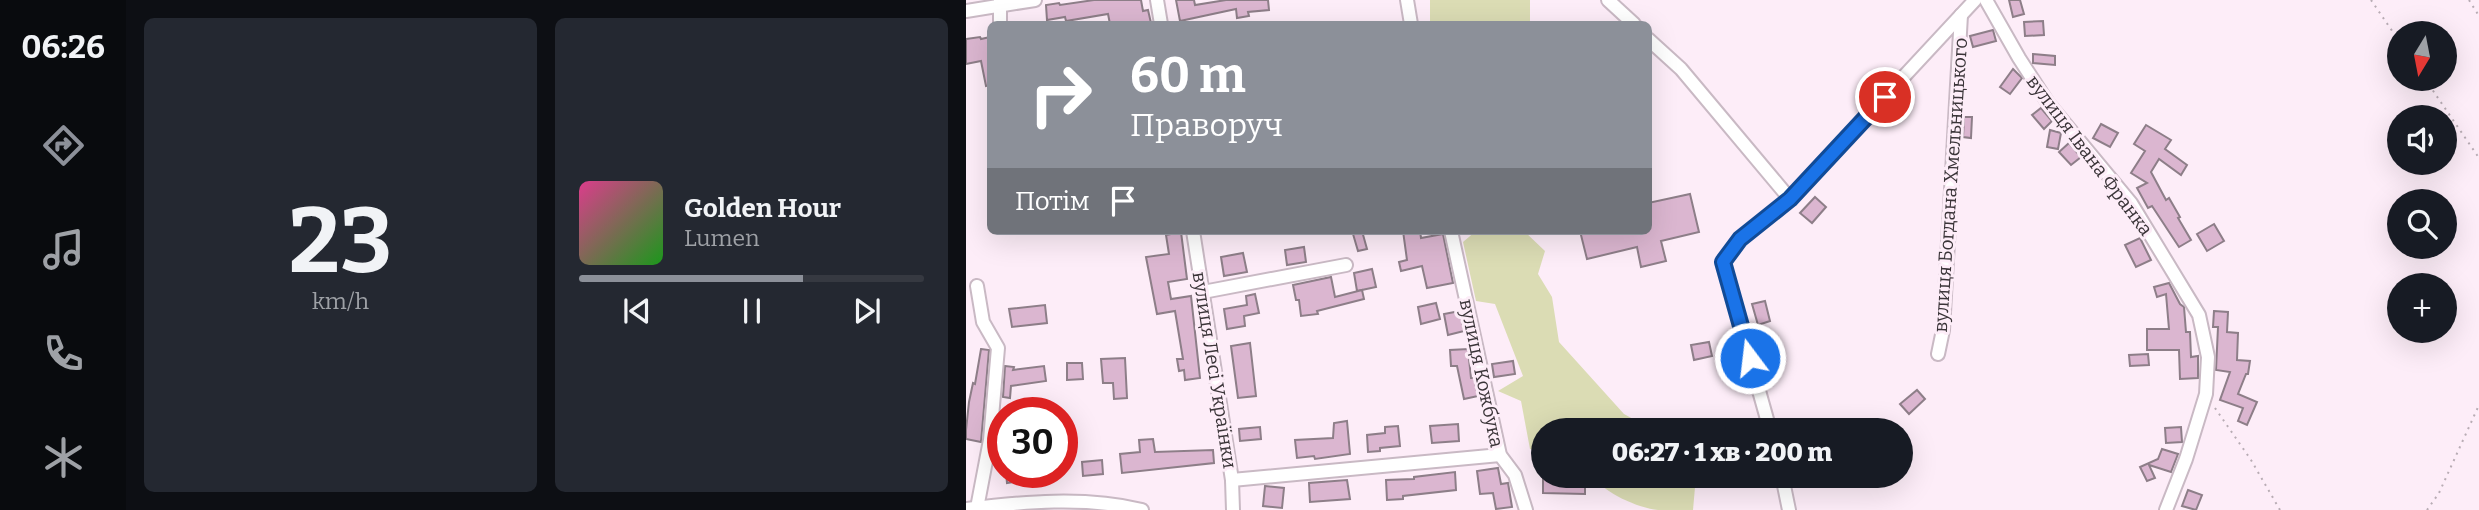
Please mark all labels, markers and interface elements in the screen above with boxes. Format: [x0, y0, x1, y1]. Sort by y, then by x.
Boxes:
north arrow [2387, 21, 2457, 91]
map controls [2387, 21, 2457, 343]
text: 06:26 [21, 28, 105, 66]
street label: вулиця Богдана Хмельницького [1929, 37, 1972, 333]
text: 60 m [1130, 46, 1246, 105]
icon: right [1015, 49, 1106, 140]
pin [1855, 67, 1915, 127]
street label: вулиця Івана Франка [2022, 70, 2158, 241]
icon: arrive [1866, 78, 1904, 116]
button: sound [2387, 105, 2457, 175]
text: Праворуч [1130, 106, 1283, 144]
icon: directions [39, 121, 88, 170]
icon: arrive [1104, 182, 1142, 220]
text: Потім [1015, 186, 1090, 217]
text: 23 [289, 187, 392, 296]
button: search [2387, 189, 2457, 259]
text: Golden Hour [684, 193, 841, 224]
text: Lumen [684, 224, 760, 252]
icon: music [39, 225, 88, 274]
street label: вулиця Лесі Українки [1188, 270, 1241, 470]
button: + [2387, 273, 2457, 343]
text: km/h [312, 287, 369, 315]
icon: previous [618, 292, 656, 330]
icon: pause [733, 292, 771, 330]
icon: next [848, 292, 886, 330]
street label: вулиця Кожбука [1455, 297, 1509, 450]
position arrow [1713, 321, 1787, 395]
icon: phone [39, 329, 88, 378]
speed limit sign: 30 [987, 397, 1078, 488]
icon: climate [39, 433, 88, 482]
text: 06:27 · 1 хв · 200 m [1612, 437, 1832, 468]

